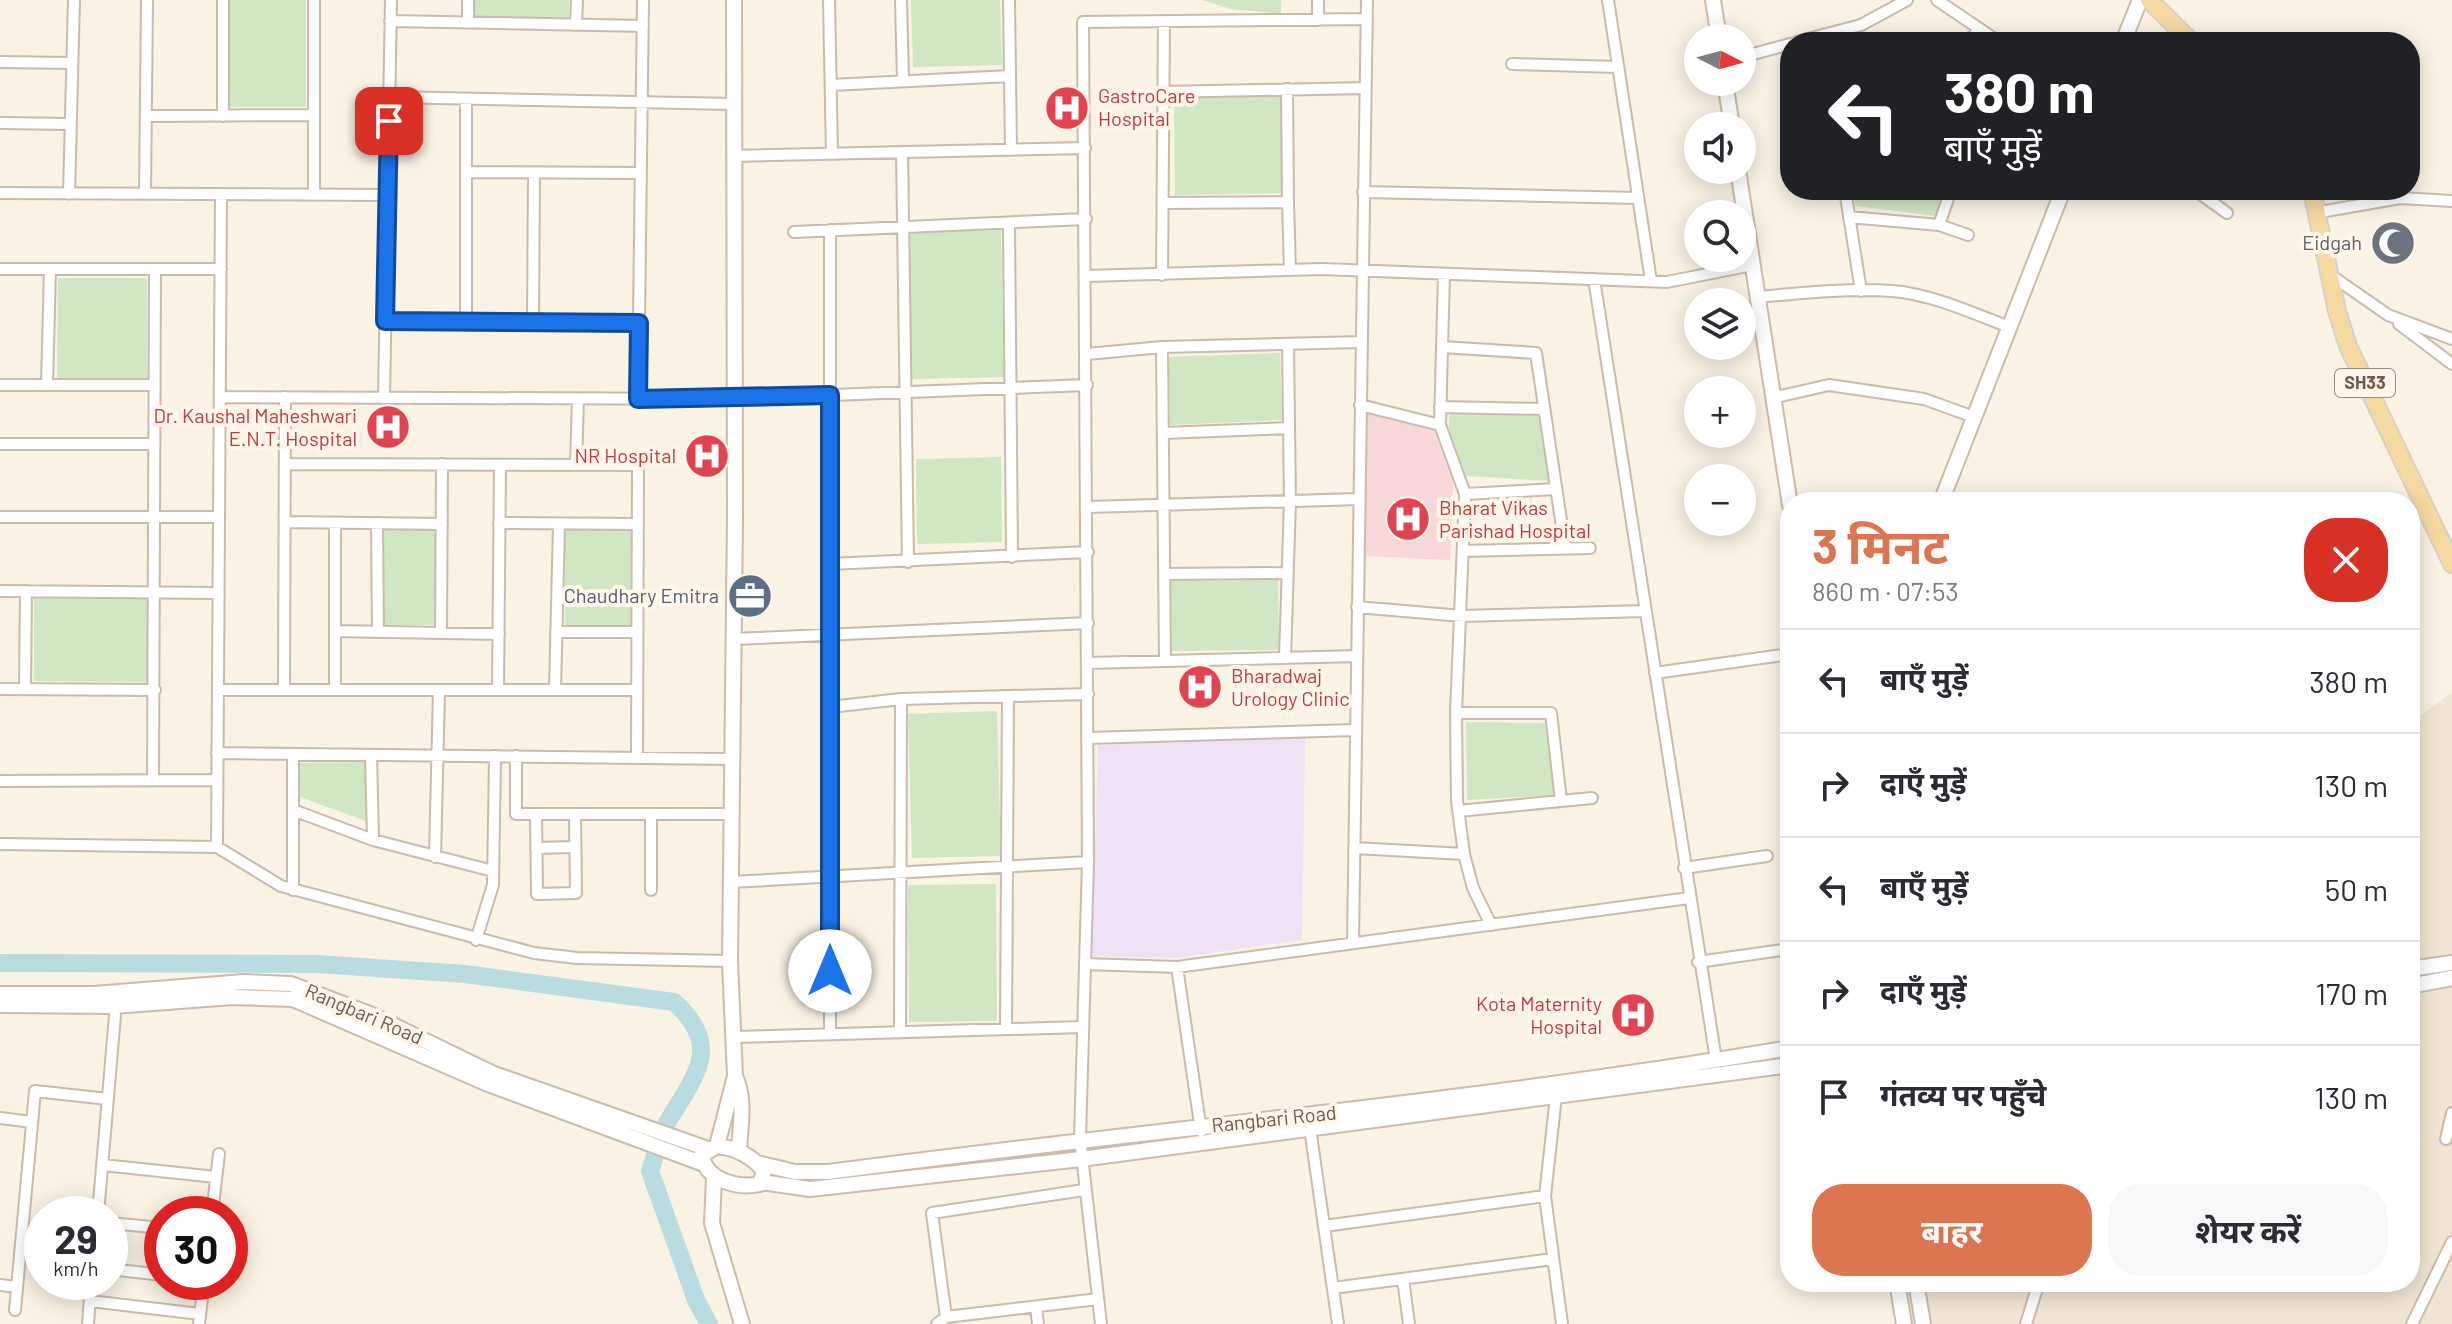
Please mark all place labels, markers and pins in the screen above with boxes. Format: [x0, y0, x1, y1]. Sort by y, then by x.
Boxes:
place label: GastroCare Hospital [1098, 83, 1195, 130]
hospital icon: GastroCare Hospital [1043, 84, 1091, 132]
pin [355, 87, 423, 155]
mosque icon: Eidgah [2369, 219, 2417, 267]
place label: Eidgah [2302, 230, 2362, 254]
place label: Dr. Kaushal Maheshwari E.N.T. Hospital [153, 403, 357, 450]
hospital icon: Dr. Kaushal Maheshwari E.N.T. Hospital [364, 403, 412, 451]
hospital icon: NR Hospital [683, 432, 731, 480]
place label: NR Hospital [574, 443, 676, 467]
hospital icon: Bharat Vikas Parishad Hospital [1384, 495, 1432, 543]
place label: Bharat Vikas Parishad Hospital [1439, 495, 1591, 542]
office icon: Chaudhary Emitra [726, 572, 774, 620]
place label: Chaudhary Emitra [564, 583, 719, 607]
hospital icon: Bharadwaj Urology Clinic [1176, 663, 1224, 711]
place label: Bharadwaj Urology Clinic [1231, 663, 1350, 710]
place label: Kota Maternity Hospital [1476, 991, 1602, 1038]
hospital icon: Kota Maternity Hospital [1609, 991, 1657, 1039]

